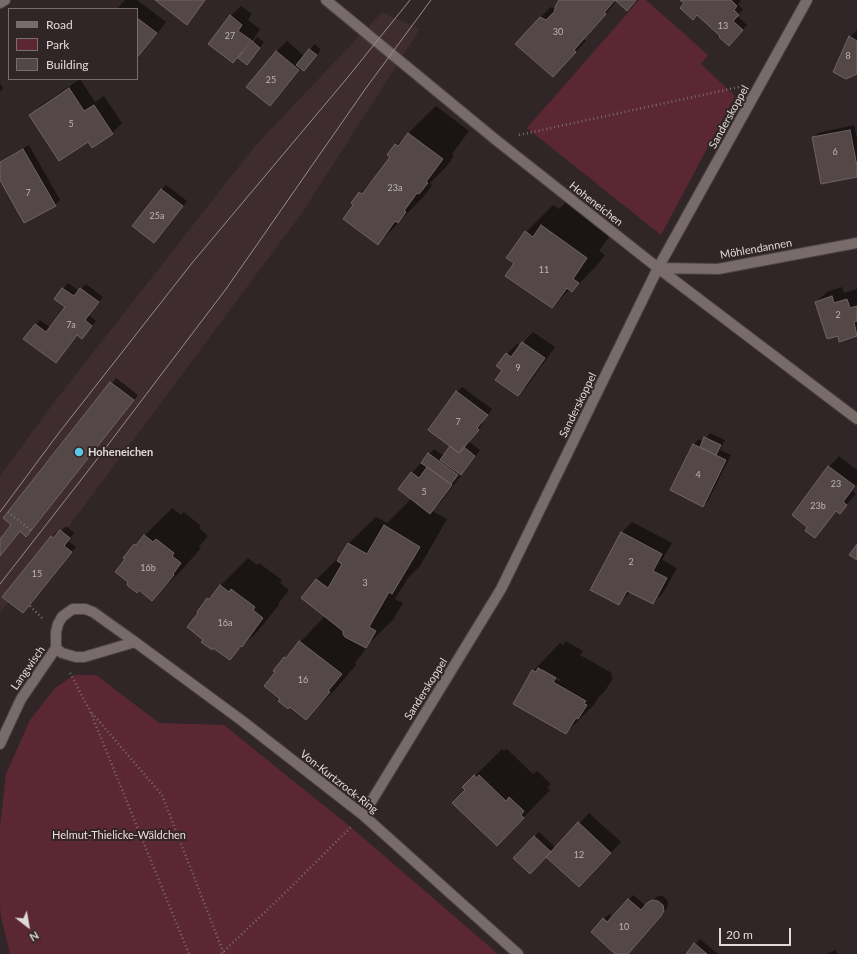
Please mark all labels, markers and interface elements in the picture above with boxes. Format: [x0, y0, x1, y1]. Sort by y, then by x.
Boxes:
legend [8, 8, 138, 80]
text: Road [46, 17, 73, 32]
house number: 13 [718, 21, 728, 31]
house number: 30 [553, 27, 563, 37]
house number: 27 [225, 31, 235, 41]
text: Park [46, 37, 69, 52]
house number: 8 [845, 51, 851, 61]
text: Building [46, 57, 89, 72]
house number: 25 [266, 75, 276, 85]
street label: Sanderskoppel [706, 83, 752, 151]
house number: 5 [68, 119, 74, 129]
house number: 6 [832, 147, 838, 157]
street label: Hoheneichen [567, 179, 625, 229]
house number: 23a [388, 183, 402, 193]
house number: 7 [25, 188, 31, 198]
house number: 25a [150, 211, 164, 221]
street label: Möhlendannen [719, 236, 793, 262]
house number: 11 [539, 265, 549, 275]
house number: 2 [835, 310, 841, 320]
house number: 7a [66, 320, 76, 330]
house number: 9 [515, 363, 521, 373]
street label: Sanderskoppel [557, 370, 599, 440]
house number: 7 [455, 417, 461, 427]
place label: Hoheneichen [88, 445, 153, 459]
marker: Hoheneichen [73, 446, 85, 458]
house number: 4 [695, 470, 701, 480]
house number: 23 [831, 479, 841, 489]
house number: 5 [421, 487, 427, 497]
house number: 23b [810, 501, 826, 511]
house number: 2 [628, 557, 634, 567]
house number: 16b [140, 563, 156, 573]
house number: 15 [32, 569, 42, 579]
house number: 3 [362, 578, 368, 588]
house number: 16a [218, 618, 232, 628]
street label: Langwisch [8, 644, 48, 692]
street label: Sanderskoppel [402, 656, 450, 722]
house number: 16 [298, 675, 308, 685]
street label: Von-Kurtzrock-Ring [297, 748, 381, 816]
park label: Helmut-Thielicke-Wäldchen [52, 828, 186, 842]
house number: 12 [574, 850, 584, 860]
north arrow [8, 906, 48, 946]
scale bar [721, 920, 793, 946]
house number: 10 [619, 922, 629, 932]
text: 20 m [726, 927, 753, 942]
text: N [27, 929, 41, 944]

